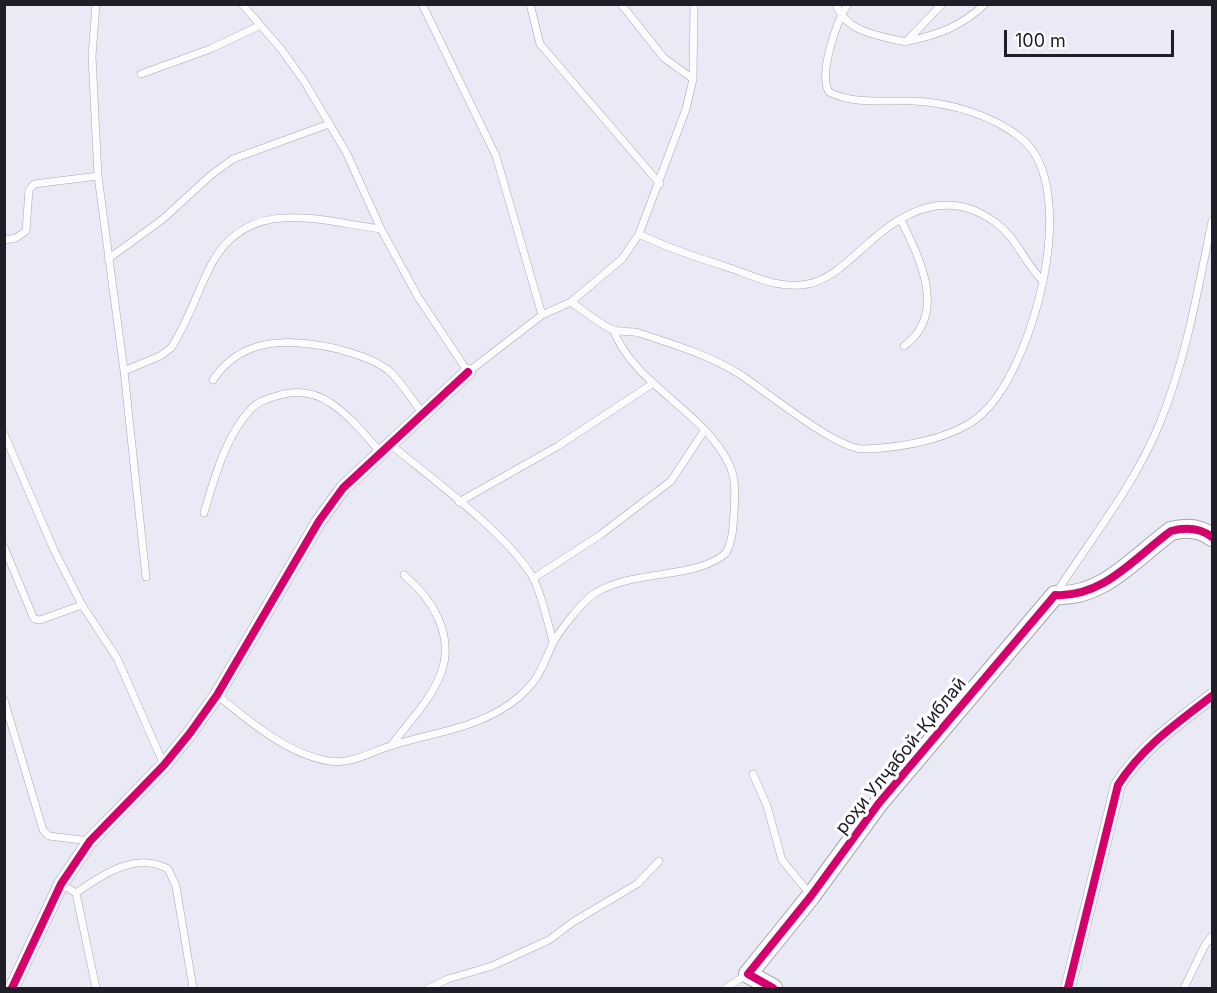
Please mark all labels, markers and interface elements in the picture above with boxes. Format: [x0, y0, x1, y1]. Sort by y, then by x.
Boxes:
scale bar [1007, 18, 1176, 56]
text: 100 m [1015, 30, 1066, 51]
street label: роҳи Улҷабой-Қиблаӣ [831, 673, 971, 839]

